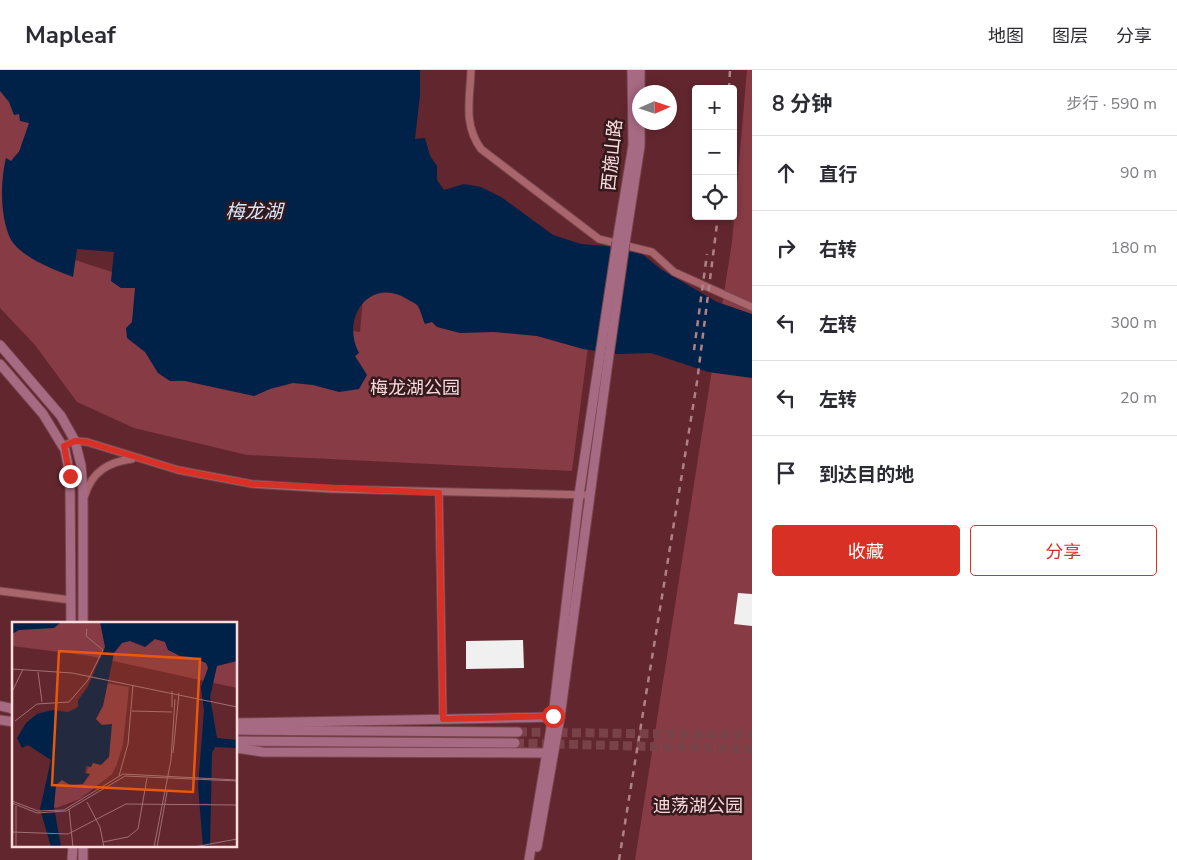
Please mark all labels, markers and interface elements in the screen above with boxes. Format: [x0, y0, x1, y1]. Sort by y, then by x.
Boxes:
text: Mapleaf [25, 19, 116, 51]
text: 地图 [988, 24, 1024, 48]
text: 图层 [1052, 24, 1088, 48]
text: 分享 [1116, 24, 1152, 48]
north arrow [632, 85, 677, 130]
map controls [692, 85, 737, 220]
button: + [692, 85, 737, 130]
text: 8 分钟 [772, 90, 832, 118]
text: 步行 · 590 m [1067, 93, 1157, 115]
street label: 西施山路 [596, 118, 628, 192]
button: − [692, 130, 737, 175]
icon: ahead [772, 159, 800, 187]
text: 直行 [819, 162, 857, 188]
text: 90 m [1120, 162, 1157, 184]
button: locate [692, 175, 737, 220]
water label: 梅龙湖 [225, 199, 285, 225]
icon: right [772, 234, 800, 262]
text: 右转 [819, 237, 857, 263]
text: 180 m [1110, 237, 1157, 259]
icon: left [772, 309, 800, 337]
text: 左转 [819, 312, 857, 338]
text: 300 m [1110, 312, 1157, 334]
park label: 梅龙湖公园 [370, 376, 460, 400]
icon: left [772, 384, 800, 412]
text: 左转 [819, 387, 857, 413]
text: 20 m [1120, 387, 1157, 409]
icon: arrive [772, 459, 800, 487]
text: 到达目的地 [819, 462, 914, 488]
route end [59, 465, 82, 488]
button: 收藏 [772, 525, 960, 576]
button: 分享 [970, 525, 1157, 576]
inset map [12, 622, 238, 848]
route start [542, 705, 565, 728]
park label: 迪荡湖公园 [653, 794, 743, 818]

